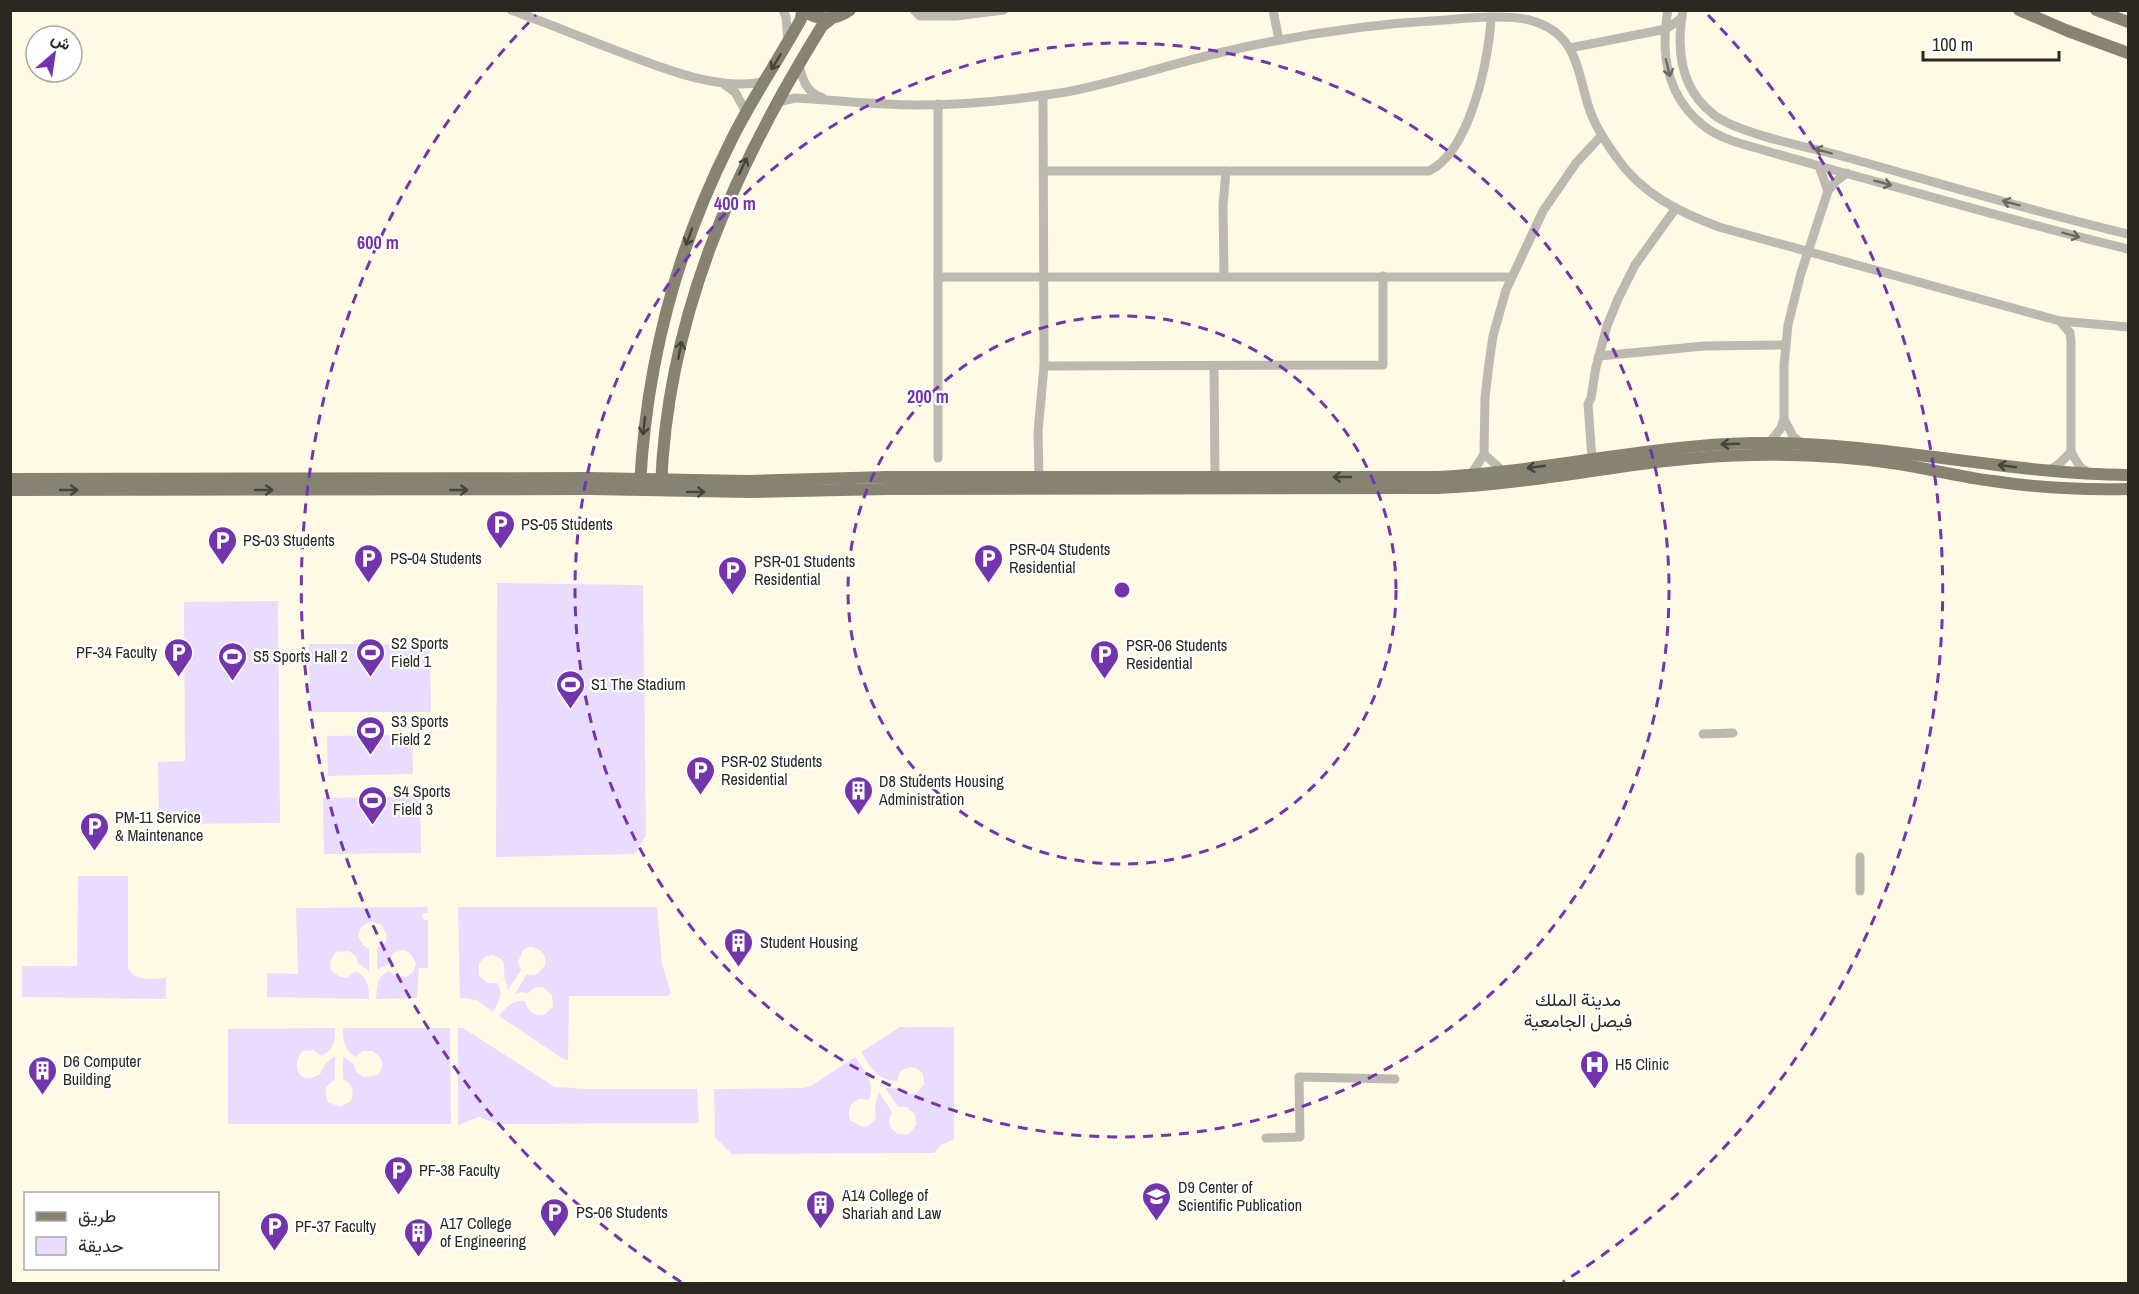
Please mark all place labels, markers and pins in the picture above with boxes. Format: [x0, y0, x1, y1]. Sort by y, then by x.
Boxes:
parking icon: PS-05 Students [484, 508, 516, 550]
place label: PS-05 Students [521, 513, 613, 535]
parking icon: PS-03 Students [206, 524, 238, 566]
place label: PS-03 Students [243, 529, 335, 551]
place label: PSR-04 Students Residential [1009, 538, 1110, 578]
parking icon: PS-04 Students [353, 542, 385, 584]
parking icon: PSR-04 Students Residential [972, 542, 1004, 584]
place label: PS-04 Students [390, 547, 482, 569]
place label: PSR-01 Students Residential [754, 550, 855, 590]
parking icon: PSR-01 Students Residential [717, 554, 749, 596]
centre of rings [1112, 580, 1132, 600]
place label: S2 Sports Field 1 [391, 632, 449, 672]
place label: PSR-06 Students Residential [1126, 634, 1227, 674]
parking icon: PF-34 Faculty [162, 636, 194, 678]
sports icon: S2 Sports Field 1 [354, 636, 386, 678]
parking icon: PSR-06 Students Residential [1089, 638, 1121, 680]
sports icon: S5 Sports Hall 2 [216, 640, 248, 682]
place label: PF-34 Faculty [76, 641, 157, 663]
place label: S5 Sports Hall 2 [253, 645, 348, 667]
sports icon: S1 The Stadium [554, 668, 586, 710]
place label: S1 The Stadium [591, 673, 686, 695]
place label: S3 Sports Field 2 [391, 710, 449, 750]
sports icon: S3 Sports Field 2 [354, 714, 386, 756]
place label: PSR-02 Students Residential [721, 750, 822, 790]
parking icon: PSR-02 Students Residential [684, 754, 716, 796]
place label: D8 Students Housing Administration [878, 770, 1004, 810]
building icon: D8 Students Housing Administration [842, 774, 874, 816]
place label: S4 Sports Field 3 [393, 780, 451, 820]
sports icon: S4 Sports Field 3 [356, 784, 388, 826]
place label: PM-11 Service & Maintenance [115, 806, 203, 846]
parking icon: PM-11 Service & Maintenance [78, 810, 110, 852]
building icon: Student Housing [723, 926, 755, 968]
place label: Student Housing [760, 931, 858, 953]
hospital icon: H5 Clinic [1578, 1048, 1610, 1090]
place label: D6 Computer Building [63, 1050, 142, 1090]
place label: H5 Clinic [1615, 1053, 1669, 1075]
building icon: D6 Computer Building [26, 1054, 58, 1096]
parking icon: PF-38 Faculty [382, 1154, 414, 1196]
place label: PF-38 Faculty [419, 1159, 500, 1181]
place label: D9 Center of Scientific Publication [1178, 1176, 1302, 1216]
school or university icon: D9 Center of Scientific Publication [1141, 1180, 1173, 1222]
place label: A14 College of Shariah and Law [841, 1184, 942, 1224]
building icon: A14 College of Shariah and Law [805, 1188, 837, 1230]
parking icon: PS-06 Students [539, 1196, 571, 1238]
place label: PS-06 Students [576, 1201, 668, 1223]
parking icon: PF-37 Faculty [258, 1210, 290, 1252]
place label: A17 College of Engineering [439, 1212, 527, 1252]
place label: PF-37 Faculty [295, 1215, 376, 1237]
building icon: A17 College of Engineering [403, 1216, 435, 1258]

